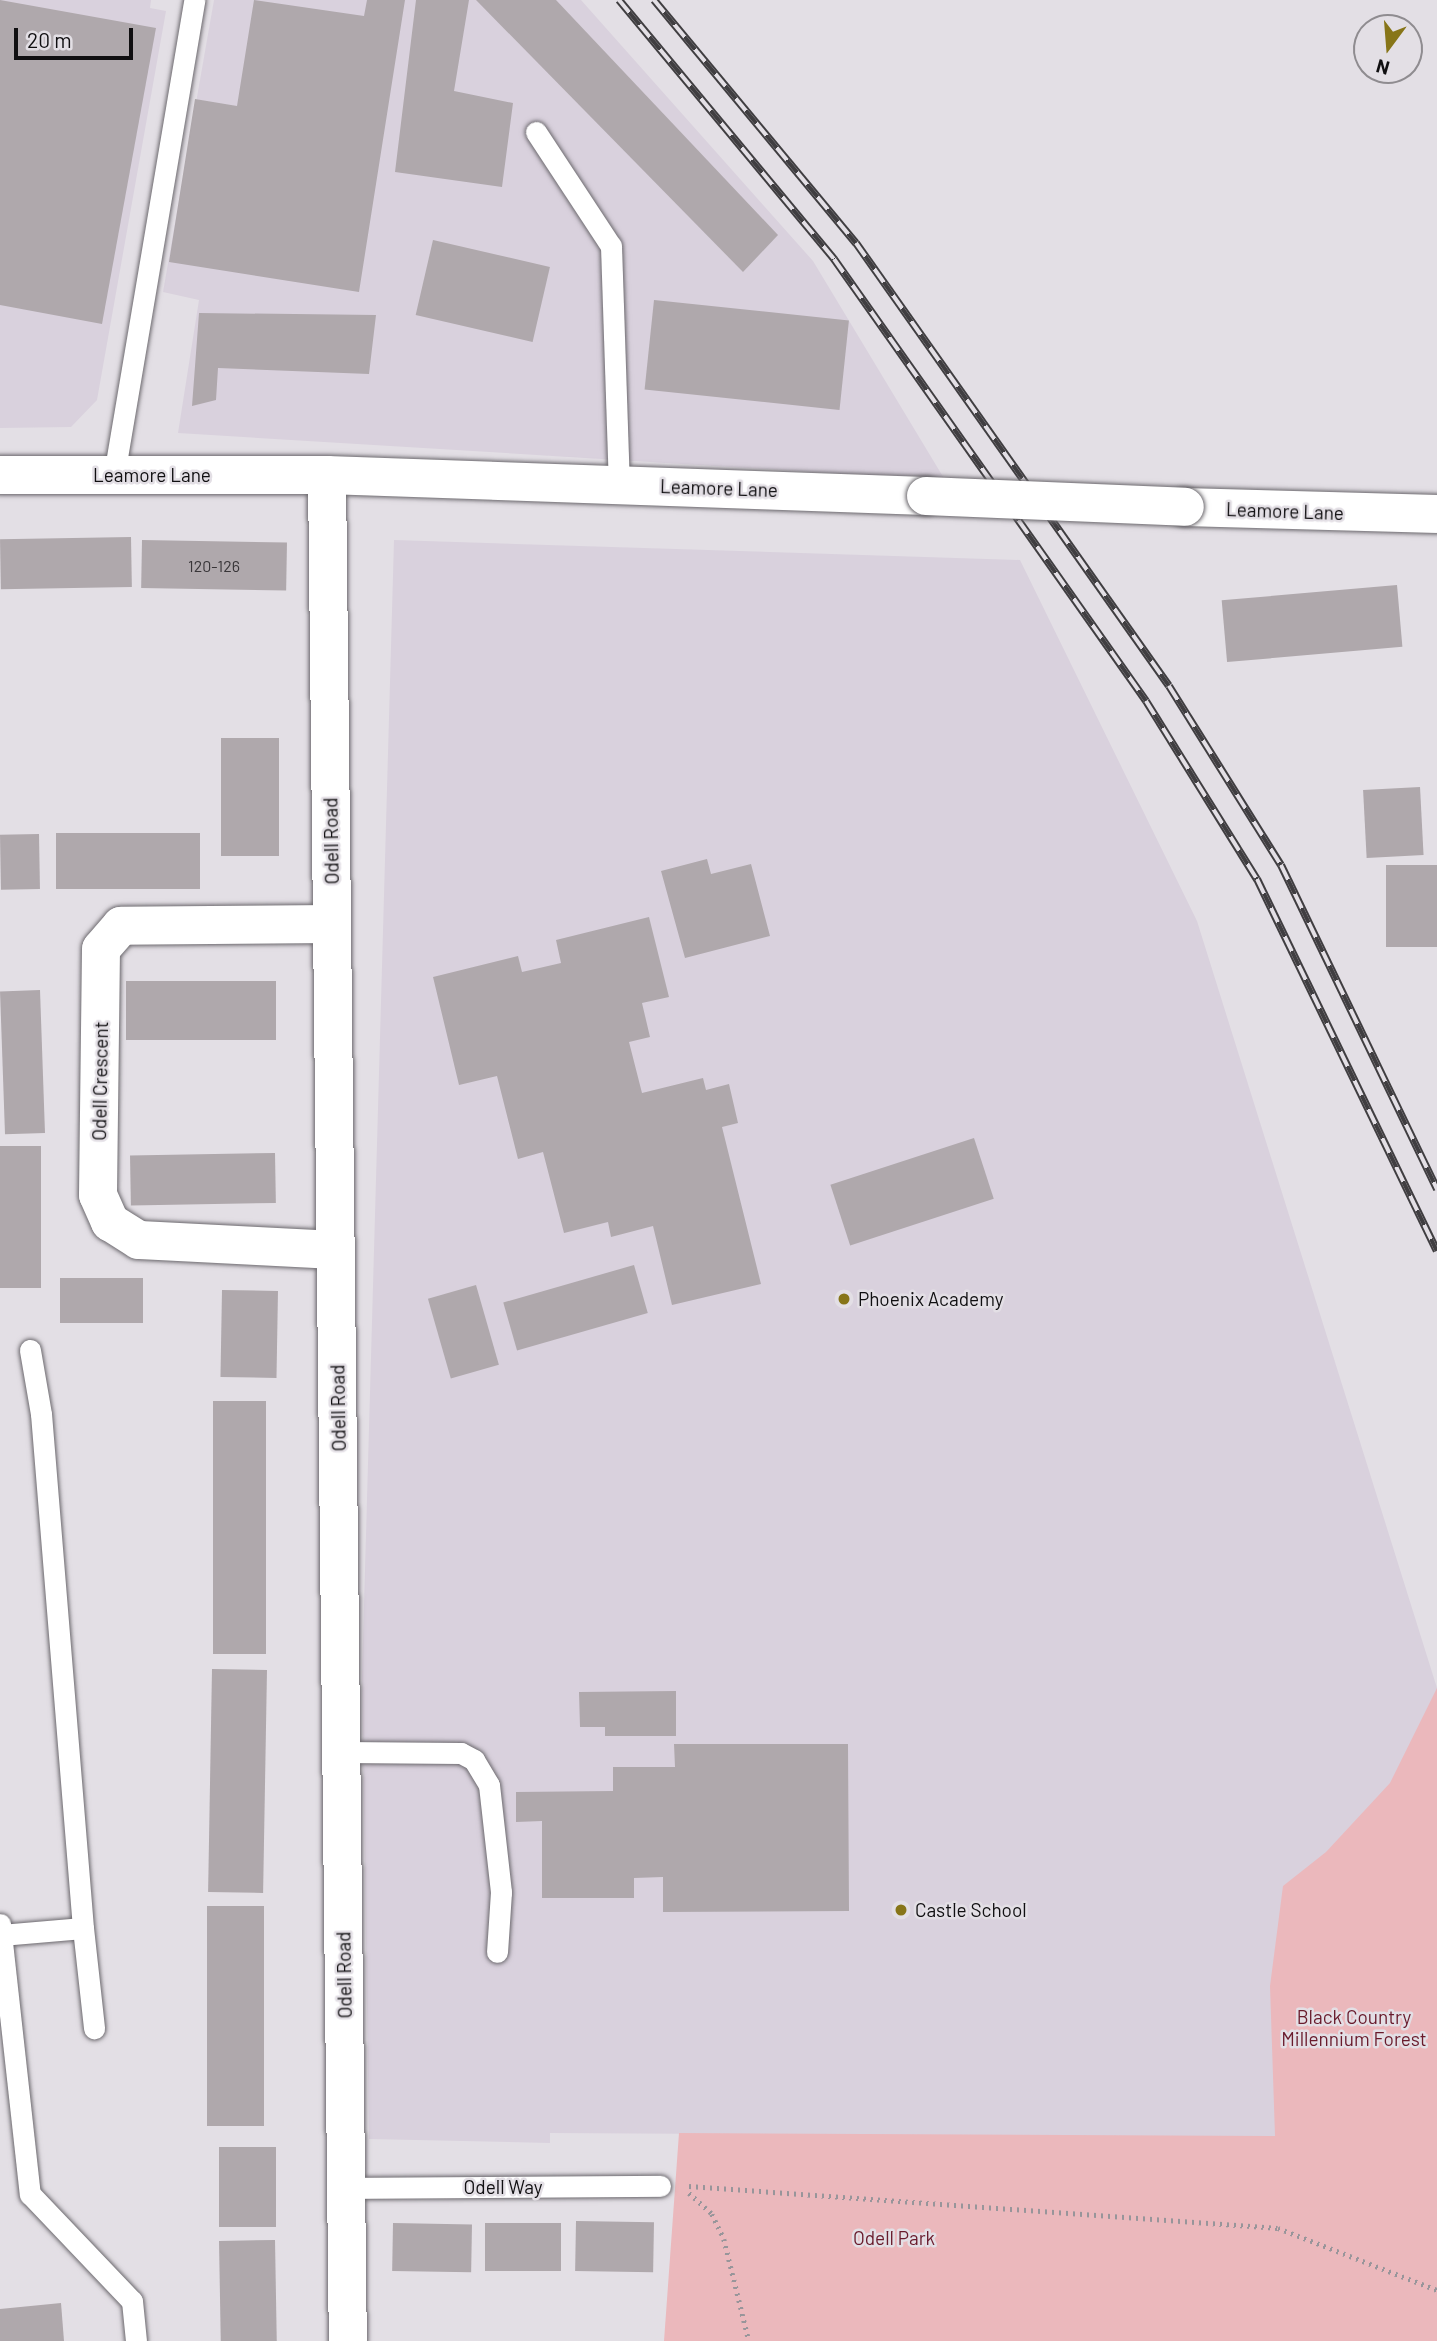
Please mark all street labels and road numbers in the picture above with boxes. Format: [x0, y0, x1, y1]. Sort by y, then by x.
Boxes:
street label: Leamore Lane [93, 464, 211, 486]
street label: Leamore Lane [660, 475, 778, 501]
street label: Leamore Lane [1226, 498, 1344, 524]
street label: Odell Road [319, 797, 343, 885]
street label: Odell Crescent [88, 1021, 112, 1141]
street label: Odell Road [326, 1364, 350, 1452]
street label: Odell Road [332, 1931, 356, 2019]
street label: Odell Way [464, 2176, 542, 2198]

